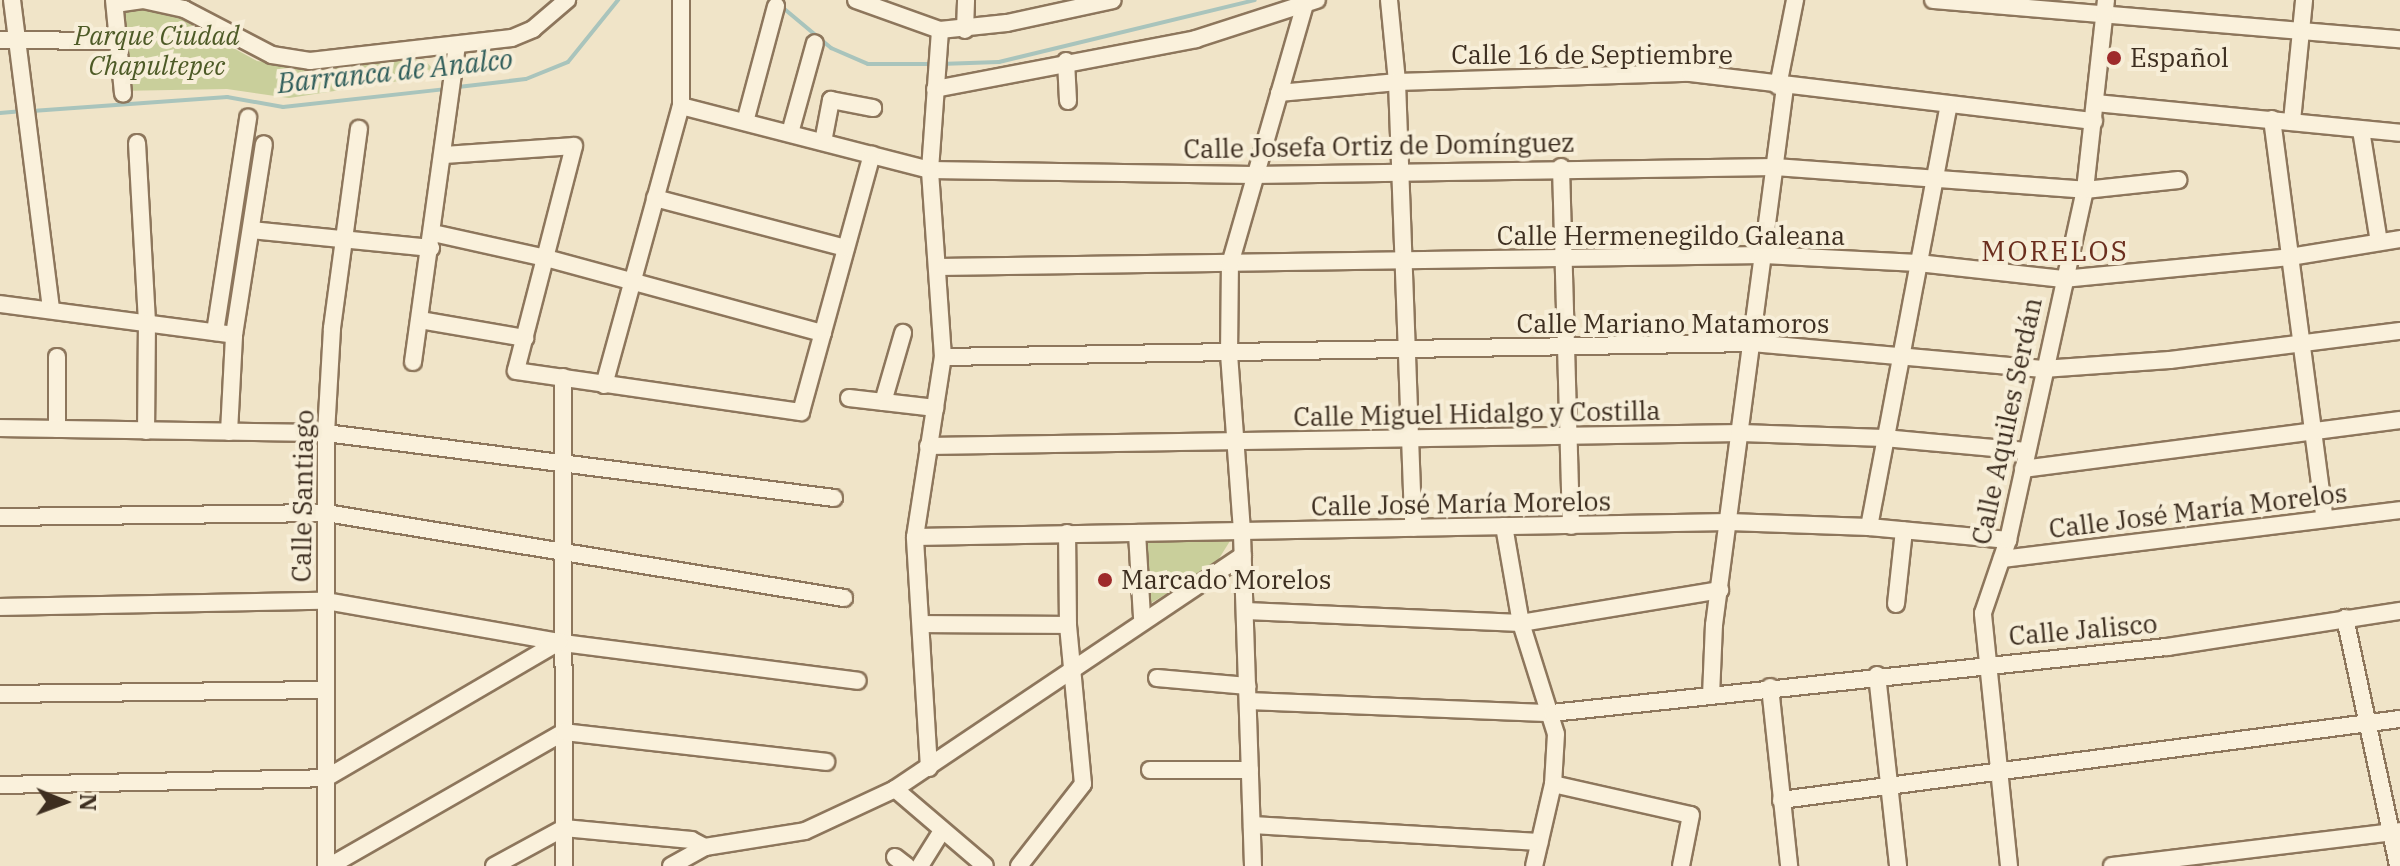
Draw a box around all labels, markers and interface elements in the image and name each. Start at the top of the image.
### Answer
park label: Parque Ciudad Chapultepec [74,20,240,82]
street label: Calle 16 de Septiembre [1451,39,1733,71]
water label: Barranca de Analco [276,42,514,100]
place label: Español [2130,42,2229,74]
marker: Español [2105,49,2123,67]
street label: Calle Josefa Ortiz de Domínguez [1183,127,1575,165]
street label: Calle Hermenegildo Galeana [1497,220,1845,252]
district label: MORELOS [1981,234,2129,268]
street label: Calle Aquiles Serdán [1966,295,2048,547]
street label: Calle Mariano Matamoros [1517,308,1829,340]
street label: Calle Miguel Hidalgo y Costilla [1293,395,1661,433]
street label: Calle Santiago [286,409,320,583]
street label: Calle José María Morelos [2047,477,2349,545]
street label: Calle José María Morelos [1311,486,1611,522]
place label: Marcado Morelos [1121,564,1331,596]
marker: Marcado Morelos [1096,571,1114,589]
street label: Calle Jalisco [2008,608,2158,652]
north arrow [24,762,104,842]
text: N [74,793,103,811]

